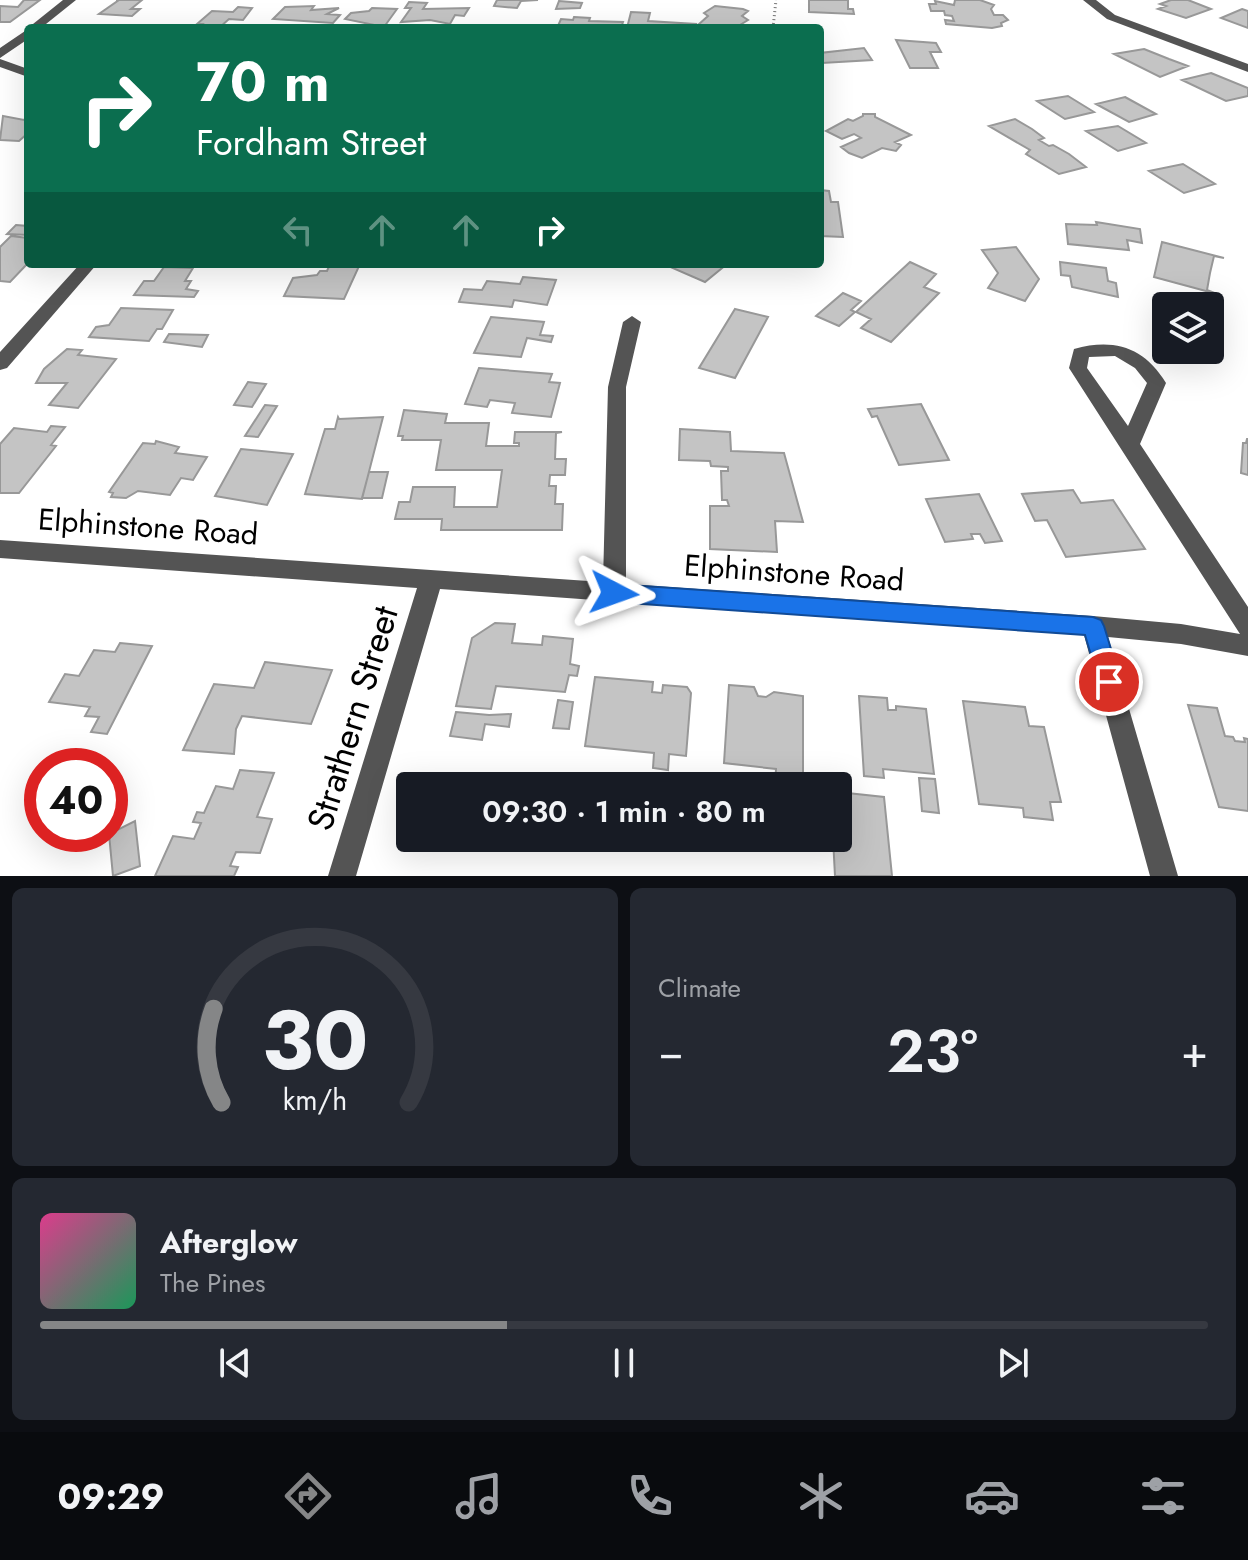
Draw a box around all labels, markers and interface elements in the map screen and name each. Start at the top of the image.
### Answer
text: 70 m [196,41,330,122]
icon: right [64,56,168,160]
text: Fordham Street [196,116,426,168]
icon: left [276,208,320,252]
icon: ahead [360,208,404,252]
icon: ahead [444,208,488,252]
icon: right [528,208,572,252]
map controls [1152,292,1224,364]
button: layers [1152,292,1224,364]
street label: Elphinstone Road [37,497,259,556]
street label: Elphinstone Road [683,543,905,602]
position arrow [572,551,656,635]
street label: Strathern Street [293,599,411,837]
pin [1075,648,1143,716]
icon: arrive [1087,660,1131,704]
speed limit sign: 40 [24,748,128,852]
text: 09:30 · 1 min · 80 m [482,790,766,833]
text: Climate [658,969,741,1007]
text: 30 [262,980,368,1100]
text: 23° [887,1008,978,1095]
text: − [658,1020,684,1084]
text: + [1181,1020,1208,1084]
text: km/h [283,1079,347,1121]
text: Afterglow [160,1221,297,1264]
text: The Pines [160,1264,265,1302]
icon: previous [213,1341,257,1385]
icon: pause [602,1341,646,1385]
icon: next [991,1341,1035,1385]
icon: directions [280,1468,336,1524]
icon: music [451,1468,507,1524]
icon: phone [622,1468,678,1524]
icon: climate [793,1468,849,1524]
icon: car [964,1468,1020,1524]
icon: filters [1135,1468,1191,1524]
text: 09:29 [57,1470,165,1522]

